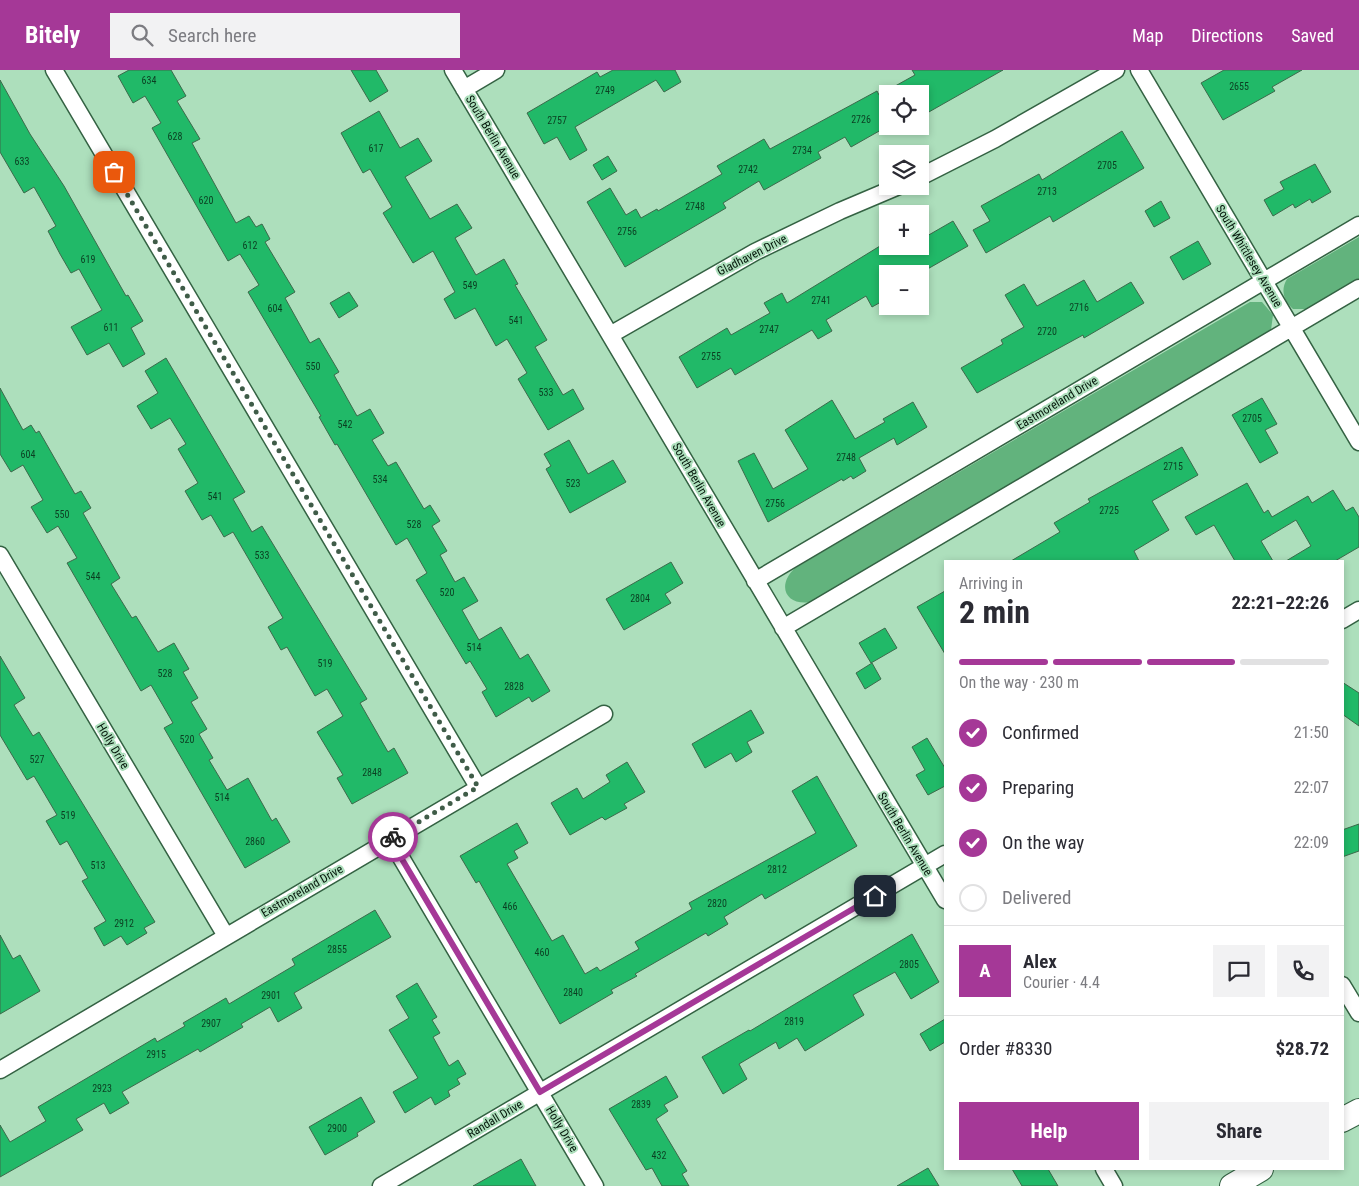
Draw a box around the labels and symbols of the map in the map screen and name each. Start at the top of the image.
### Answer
house number: 634 [142,75,156,86]
house number: 2655 [1229,81,1249,92]
house number: 2749 [595,85,615,96]
street label: South Berlin Avenue [463,93,524,181]
house number: 2726 [851,114,871,125]
house number: 2757 [547,115,567,126]
house number: 628 [168,131,182,142]
house number: 617 [369,143,383,154]
house number: 2734 [792,145,812,156]
pin [93,151,135,193]
house number: 633 [15,156,29,167]
house number: 2705 [1097,160,1117,171]
house number: 2742 [738,164,758,175]
house number: 2713 [1037,186,1057,197]
house number: 620 [199,195,213,206]
house number: 2748 [685,201,705,212]
street label: South Whittlesey Avenue [1213,202,1285,310]
house number: 2756 [617,226,637,237]
street label: Gladhaven Drive [715,231,789,279]
house number: 612 [243,240,257,251]
house number: 619 [81,254,95,265]
house number: 549 [463,280,477,291]
house number: 2741 [811,295,831,306]
house number: 2716 [1069,302,1089,313]
house number: 604 [268,303,282,314]
house number: 541 [509,315,523,326]
house number: 611 [104,322,118,333]
house number: 2747 [759,324,779,335]
house number: 2720 [1037,326,1057,337]
house number: 2755 [701,351,721,362]
house number: 550 [306,361,320,372]
street label: Eastmoreland Drive [1014,373,1100,433]
house number: 533 [539,387,553,398]
house number: 2705 [1242,413,1262,424]
house number: 542 [338,419,352,430]
street label: South Berlin Avenue [669,441,729,530]
house number: 604 [21,449,35,460]
house number: 2748 [836,452,856,463]
house number: 2715 [1163,461,1183,472]
house number: 534 [373,474,387,485]
house number: 523 [566,478,580,489]
house number: 541 [208,491,222,502]
house number: 2756 [765,498,785,509]
house number: 2725 [1099,505,1119,516]
house number: 550 [55,509,69,520]
house number: 528 [407,519,421,530]
house number: 533 [255,550,269,561]
house number: 544 [86,571,100,582]
house number: 520 [440,587,454,598]
house number: 2804 [630,593,650,604]
house number: 514 [467,642,481,653]
house number: 519 [318,658,332,669]
house number: 528 [158,668,172,679]
house number: 2828 [504,681,524,692]
street label: Holly Drive [94,721,132,772]
house number: 520 [180,734,194,745]
house number: 527 [30,754,44,765]
house number: 2848 [362,767,382,778]
street label: South Berlin Avenue [875,790,936,878]
house number: 514 [215,792,229,803]
house number: 519 [61,810,75,821]
courier [368,812,418,862]
house number: 2860 [245,836,265,847]
house number: 513 [91,860,105,871]
street label: Eastmoreland Drive [259,862,346,920]
house number: 2812 [767,864,787,875]
pin [854,875,896,917]
house number: 2820 [707,898,727,909]
house number: 466 [503,901,517,912]
house number: 2912 [114,918,134,929]
house number: 2855 [327,944,347,955]
house number: 460 [535,947,549,958]
house number: 2805 [899,959,919,970]
house number: 2840 [563,987,583,998]
house number: 2901 [261,990,281,1001]
house number: 2819 [784,1016,804,1027]
house number: 2907 [201,1018,221,1029]
house number: 2915 [146,1049,166,1060]
house number: 2923 [92,1083,112,1094]
street label: Randall Drive [465,1097,525,1141]
house number: 2839 [631,1099,651,1110]
street label: Holly Drive [543,1104,581,1155]
house number: 2900 [327,1123,347,1134]
house number: 432 [652,1150,666,1161]

